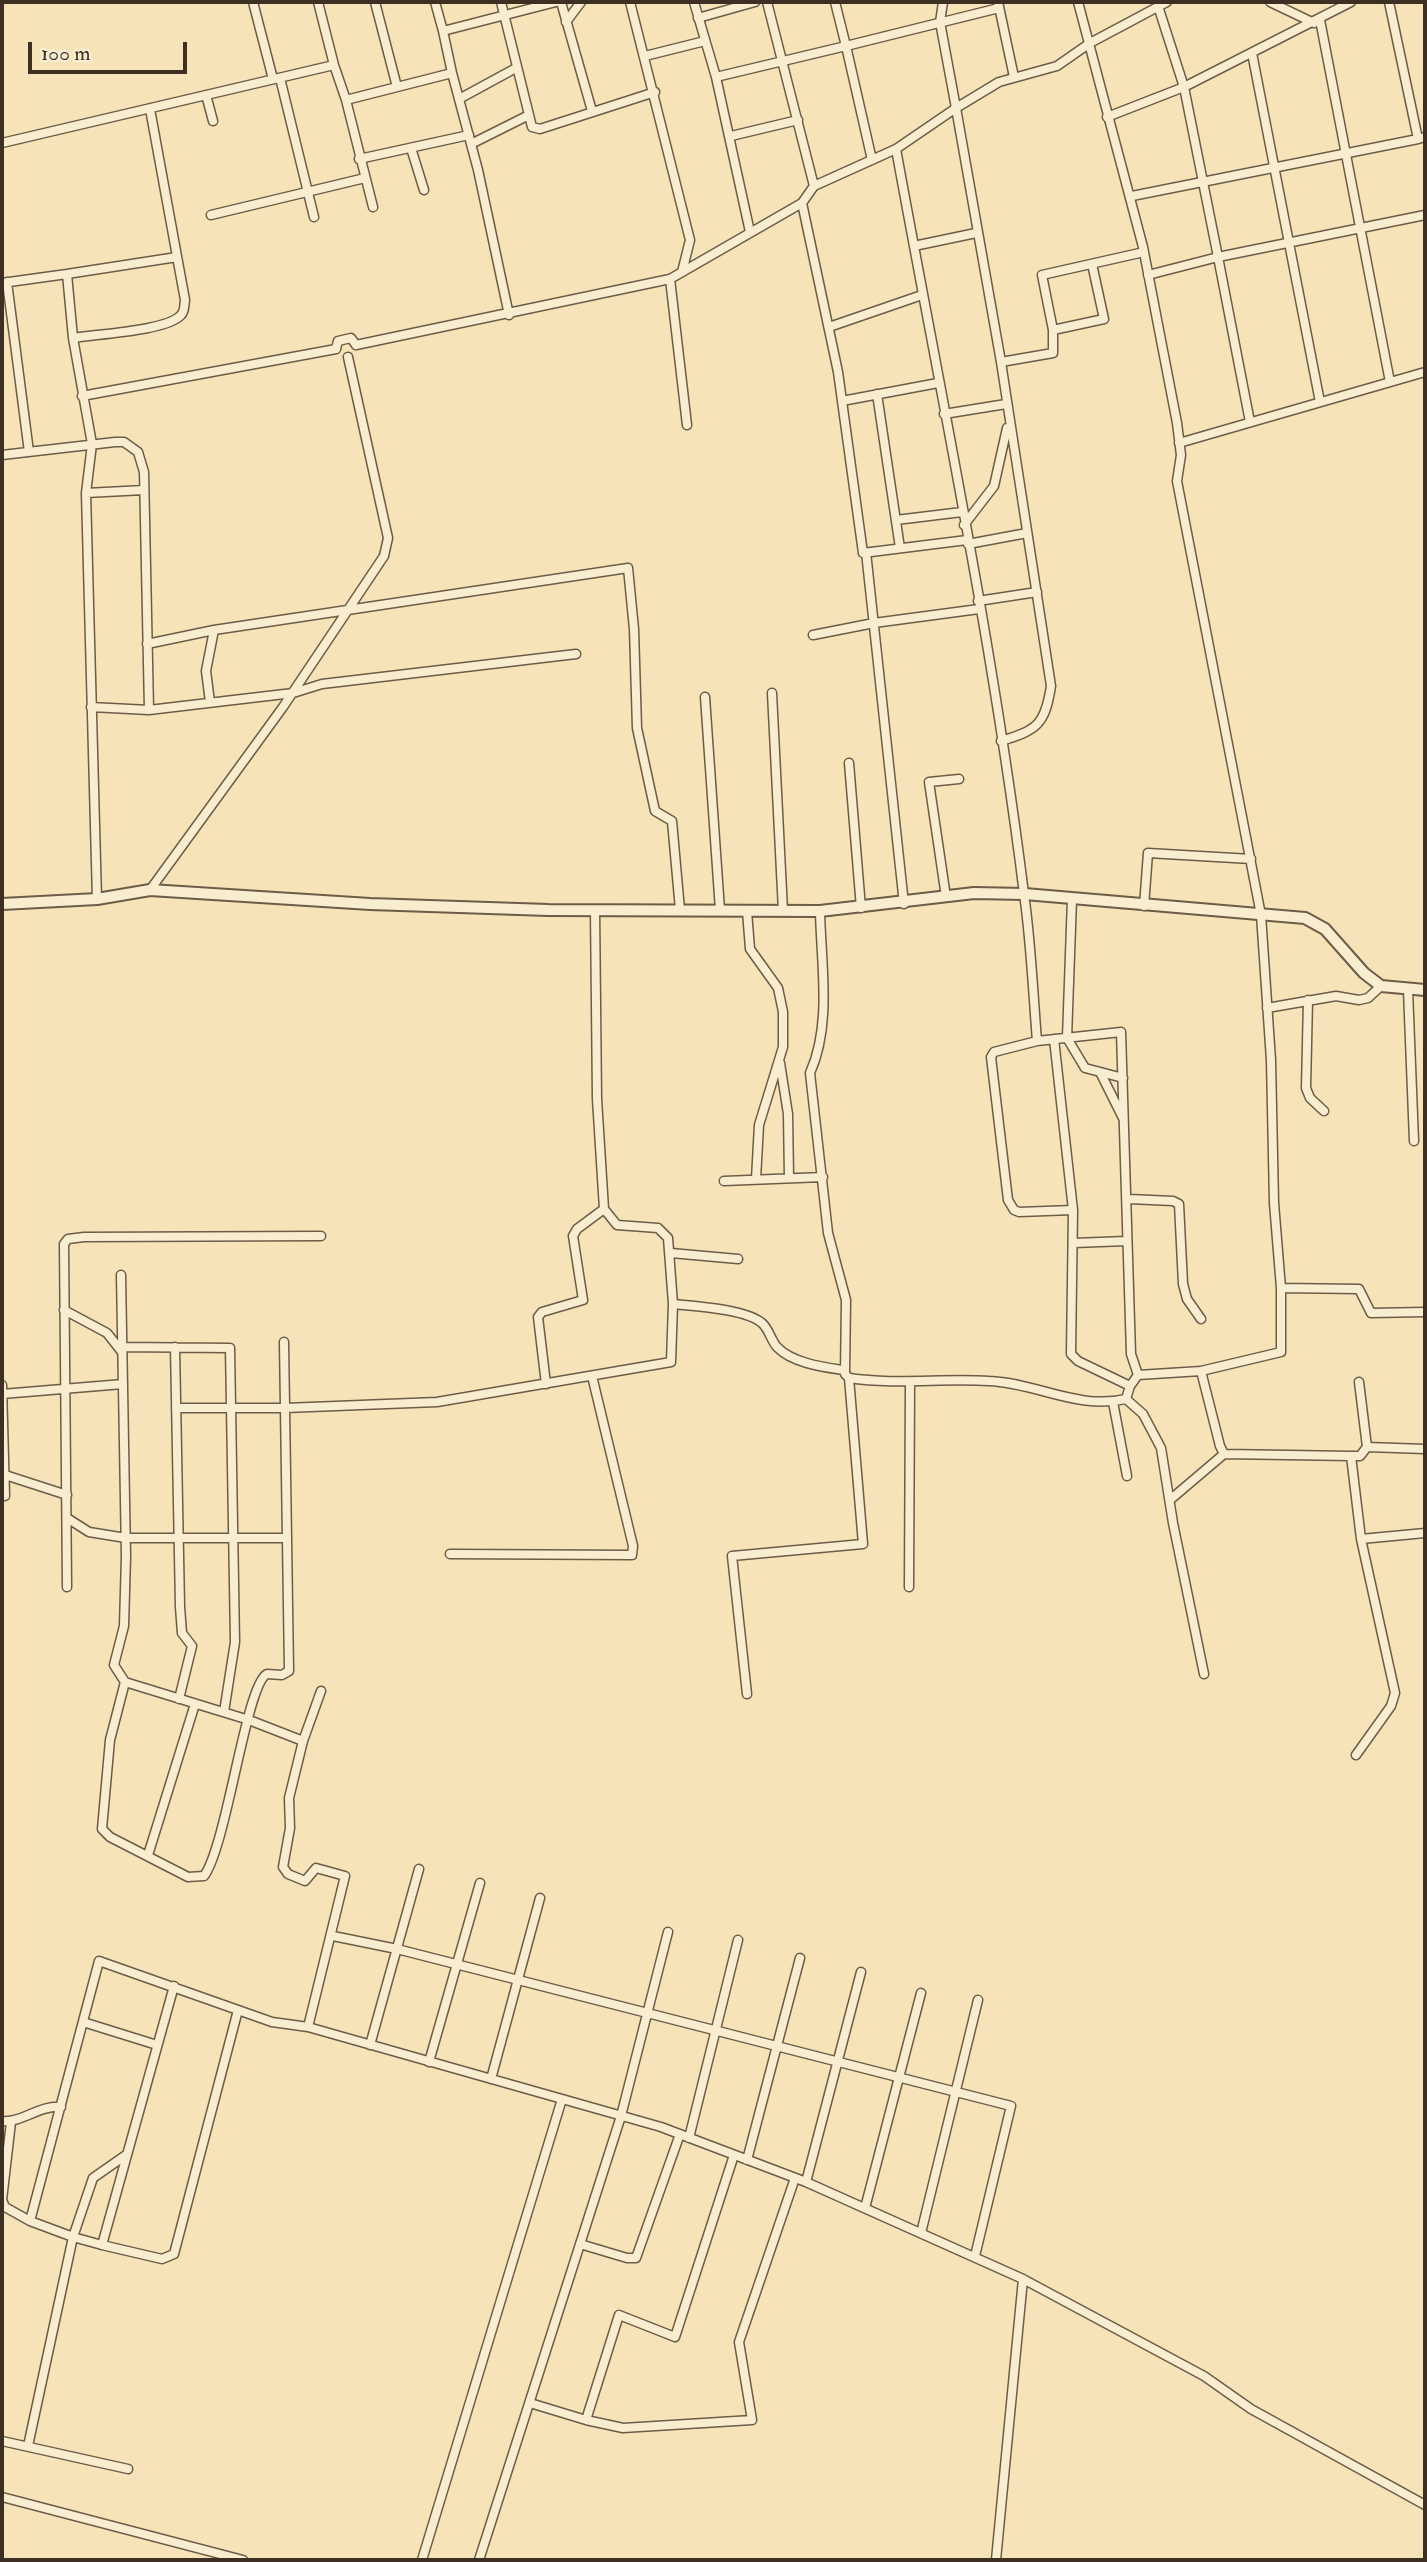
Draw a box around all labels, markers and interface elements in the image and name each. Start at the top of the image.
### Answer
scale bar [32,28,191,72]
text: 100 m [41,40,91,67]

